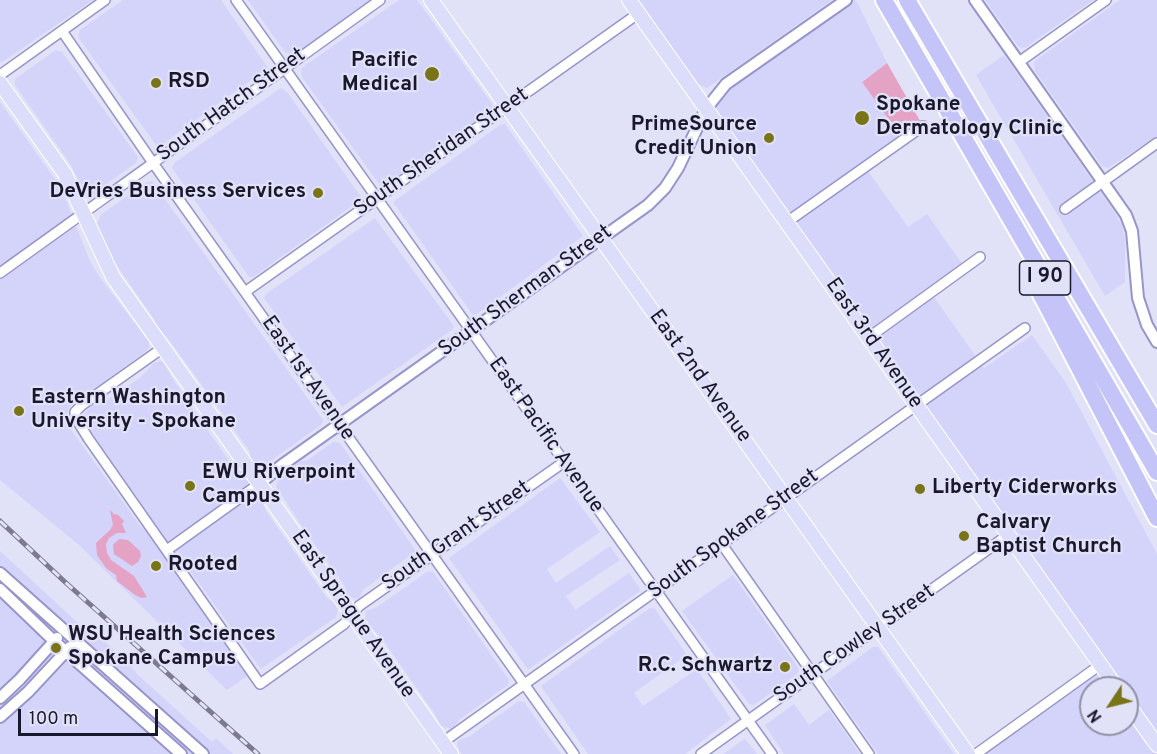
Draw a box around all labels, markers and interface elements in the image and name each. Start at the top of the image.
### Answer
street label: South Hatch Street [153,44,311,168]
place label: Pacific Medical [342,49,418,99]
marker: Pacific Medical [423,65,441,83]
place label: RSD [168,70,210,96]
marker: RSD [149,76,163,90]
street label: South Sheridan Street [350,83,534,223]
place label: Spokane Dermatology Clinic [876,93,1063,143]
marker: Spokane Dermatology Clinic [853,109,871,127]
place label: PrimeSource Credit Union [631,113,757,163]
marker: PrimeSource Credit Union [762,131,776,145]
place label: DeVries Business Services [50,180,306,206]
marker: DeVries Business Services [311,186,325,200]
street label: South Sherman Street [434,221,618,363]
road number: I 90 [1020,261,1070,295]
street label: East 3rd Avenue [819,274,927,414]
street label: East 2nd Avenue [642,306,756,448]
street label: East 1st Avenue [255,312,359,446]
street label: East Pacific Avenue [482,353,608,519]
place label: Eastern Washington University - Spokane [31,386,236,436]
marker: Eastern Washington University - Spokane [12,404,26,418]
place label: EWU Riverpoint Campus [202,461,356,511]
street label: South Spokane Street [644,465,824,605]
street label: South Grant Street [378,476,536,598]
place label: Liberty Ciderworks [932,476,1117,502]
marker: EWU Riverpoint Campus [183,479,197,493]
marker: Liberty Ciderworks [913,482,927,496]
place label: Calvary Baptist Church [976,511,1122,561]
street label: East Sprague Avenue [284,526,420,704]
marker: Calvary Baptist Church [957,529,971,543]
place label: Rooted [168,553,238,579]
marker: Rooted [149,559,163,573]
street label: South Cowley Street [770,580,940,710]
place label: WSU Health Sciences Spokane Campus [68,623,276,673]
marker: WSU Health Sciences Spokane Campus [49,641,63,655]
place label: R.C. Schwartz [638,654,773,680]
marker: R.C. Schwartz [778,660,792,674]
north arrow [1079,676,1139,736]
scale bar [21,697,160,735]
text: N [1084,705,1107,726]
text: 100 m [29,708,78,731]

